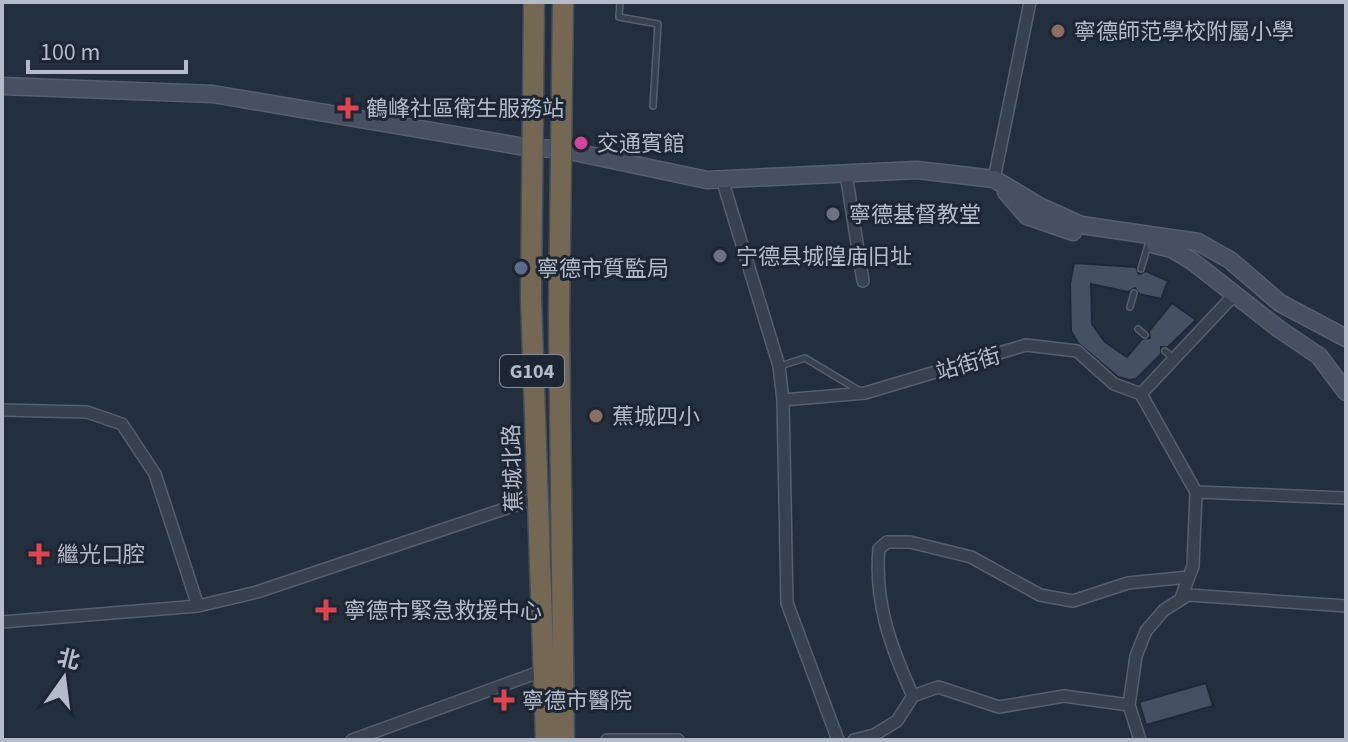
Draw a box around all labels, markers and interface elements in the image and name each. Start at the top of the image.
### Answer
place label: 寧德師范學校附屬小學 [1074,16,1294,48]
marker: 寧德師范學校附屬小學 [1049,22,1067,40]
scale bar [28,24,186,74]
text: 100 m [40,35,100,70]
place label: 鶴峰社區衛生服務站 [366,93,564,125]
marker: 鶴峰社區衛生服務站 [337,97,359,119]
place label: 交通賓館 [597,128,685,160]
marker: 交通賓館 [572,134,590,152]
place label: 寧德基督教堂 [849,199,981,231]
marker: 寧德基督教堂 [824,205,842,223]
place label: 宁德县城隍庙旧址 [736,241,912,273]
marker: 宁德县城隍庙旧址 [711,247,729,265]
place label: 寧德市質監局 [537,253,669,285]
marker: 寧德市質監局 [512,259,530,277]
street label: 站街街 [932,339,1004,388]
road number: G104 [500,355,564,387]
place label: 蕉城四小 [612,401,700,433]
marker: 蕉城四小 [587,407,605,425]
street label: 蕉城北路 [495,423,531,513]
place label: 繼光口腔 [57,539,145,571]
marker: 繼光口腔 [28,543,50,565]
place label: 寧德市緊急救援中心 [344,595,542,627]
marker: 寧德市緊急救援中心 [315,599,337,621]
north arrow [24,638,104,718]
text: 北 [54,641,83,678]
place label: 寧德市醫院 [522,685,632,717]
marker: 寧德市醫院 [493,689,515,711]

